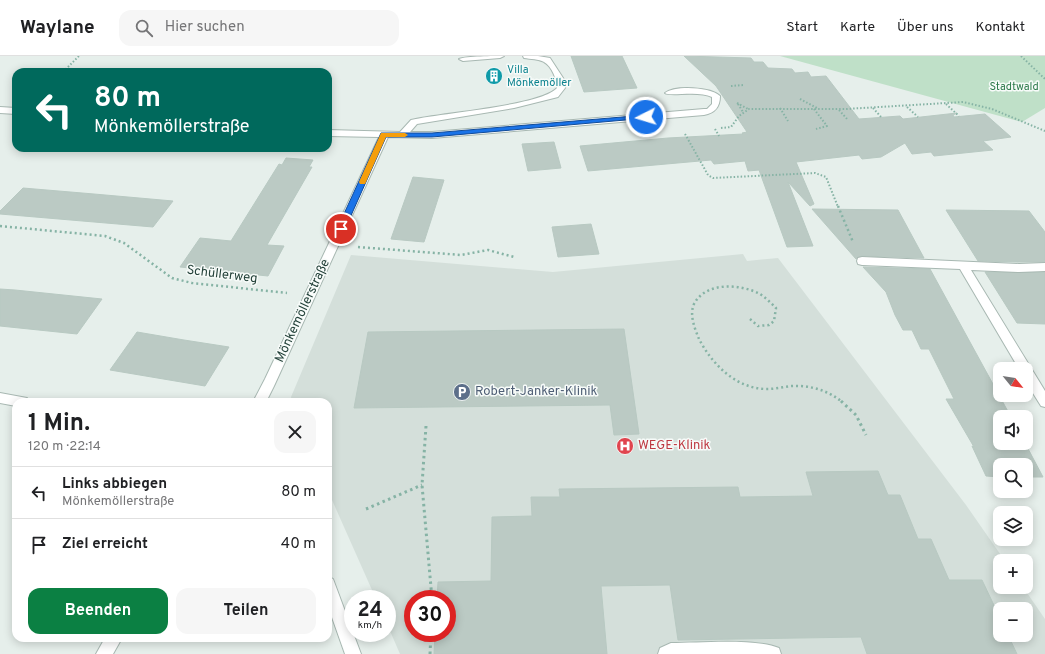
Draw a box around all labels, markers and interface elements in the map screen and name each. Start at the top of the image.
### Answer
search box [119,10,399,46]
text: Waylane [20,16,95,40]
icon: search [133,17,155,39]
text: Hier suchen [165,18,245,37]
text: Start [786,19,818,36]
text: Karte [840,19,875,36]
text: Über uns [897,19,954,36]
text: Kontakt [976,19,1025,36]
place label: Villa Mönkemöller [507,63,572,90]
building icon: Villa Mönkemöller [484,66,504,86]
park label: Stadtwald [989,80,1039,94]
text: 80 m [94,81,161,117]
icon: left [28,84,80,136]
position arrow [625,96,667,138]
text: Mönkemöllerstraße [94,116,250,139]
pin [324,212,358,246]
icon: arrive [330,218,352,240]
street label: Mönkemöllerstraße [272,257,334,365]
street label: Schüllerweg [186,263,258,287]
north arrow [993,362,1033,402]
map controls [993,362,1033,642]
parking icon: Robert-Janker-Klinik [452,382,472,402]
place label: Robert-Janker-Klinik [475,384,598,400]
text: 1 Min. [28,409,90,439]
button: sound [993,410,1033,450]
button: close [274,411,316,453]
hospital icon: WEGE-Klinik [615,436,635,456]
place label: WEGE-Klinik [638,438,711,454]
text: 120 m · 22:14 [28,439,101,455]
button: search [993,458,1033,498]
text: Links abbiegen [62,475,167,494]
icon: left [28,482,50,504]
text: 80 m [281,483,316,502]
text: Mönkemöllerstraße [62,494,174,510]
button: layers [993,506,1033,546]
icon: arrive [28,534,50,556]
text: Ziel erreicht [62,535,148,554]
text: 40 m [281,535,316,554]
button: + [993,554,1033,594]
button: Beenden [28,588,168,634]
button: Teilen [176,588,316,634]
speed limit sign: 30 [404,590,456,642]
text: 24 [357,598,383,624]
button: − [993,602,1033,642]
text: km/h [358,619,382,632]

